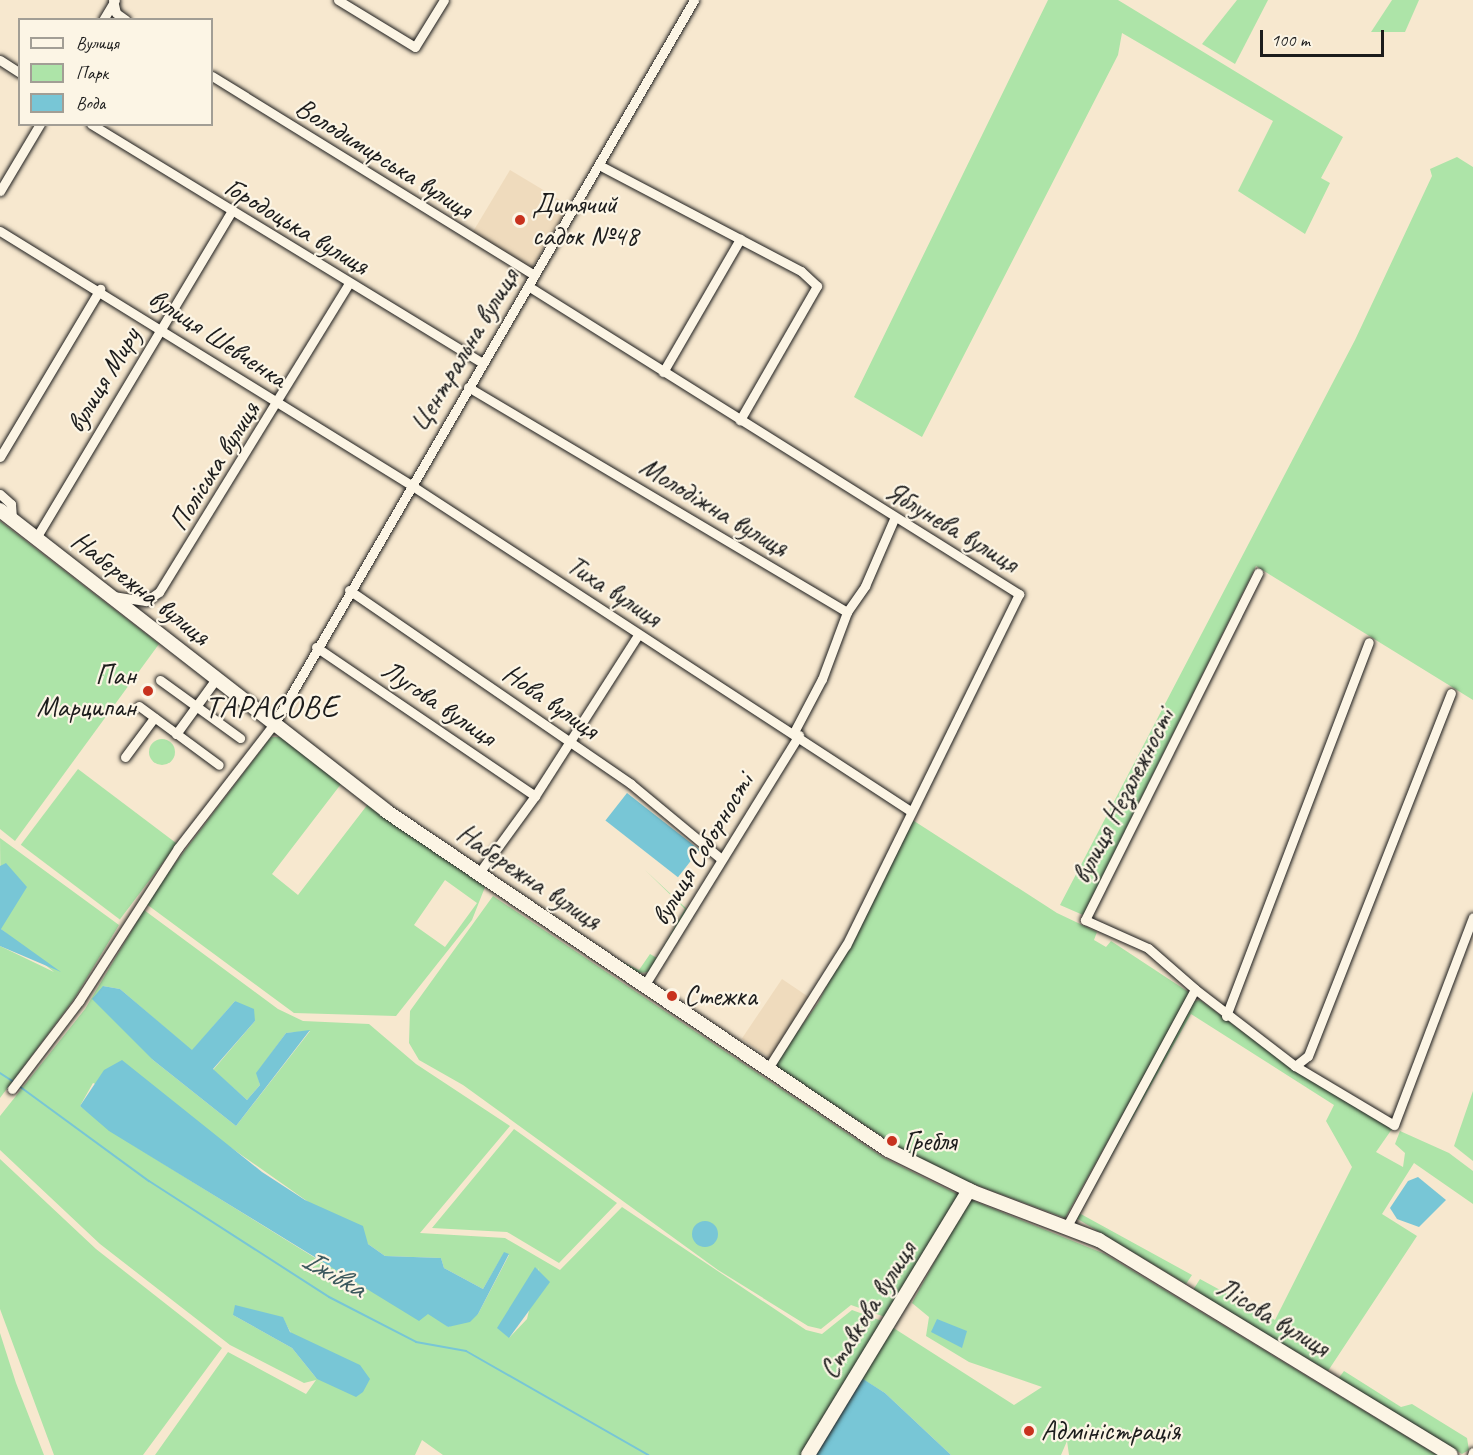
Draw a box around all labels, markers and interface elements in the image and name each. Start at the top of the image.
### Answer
legend [18,18,213,126]
scale bar [1263,18,1388,56]
text: 100 m [1271,29,1310,51]
text: Вулиця [76,32,119,54]
text: Парк [76,62,108,84]
street label: Володимирська вулиця [289,90,479,226]
text: Вода [76,92,105,114]
street label: Городоцька вулиця [218,170,376,282]
place label: Дитячий садок №48 [532,187,638,253]
marker: Дитячий садок №48 [513,213,527,227]
street label: Центральна вулиця [402,262,526,438]
street label: вулиця Шевченка [143,281,293,395]
street label: вулиця Миру [59,321,147,439]
street label: Поліська вулиця [161,395,267,537]
street label: Молодіжна вулиця [633,449,795,565]
street label: Яблунева вулиця [880,474,1024,580]
street label: Набережна вулиця [64,523,218,653]
street label: Тиха вулиця [560,548,668,634]
street label: Лугова вулиця [376,653,502,753]
street label: Нова вулиця [496,655,606,747]
place label: Пан Марципан [36,658,136,724]
marker: Пан Марципан [141,684,155,698]
district label: ТАРАСОВЕ [203,688,341,726]
street label: вулиця Незалежності [1064,703,1182,889]
street label: вулиця Соборності [643,767,761,931]
street label: Набережна вулиця [450,816,608,938]
place label: Стежка [684,979,757,1013]
marker: Стежка [665,989,679,1003]
place label: Гребля [904,1124,956,1158]
marker: Гребля [885,1134,899,1148]
street label: Ставкова вулиця [813,1235,923,1385]
water label: Іжівка [296,1241,372,1305]
street label: Лісова вулиця [1210,1270,1336,1364]
place label: Адміністрація [1041,1414,1180,1448]
marker: Адміністрація [1022,1424,1036,1438]

